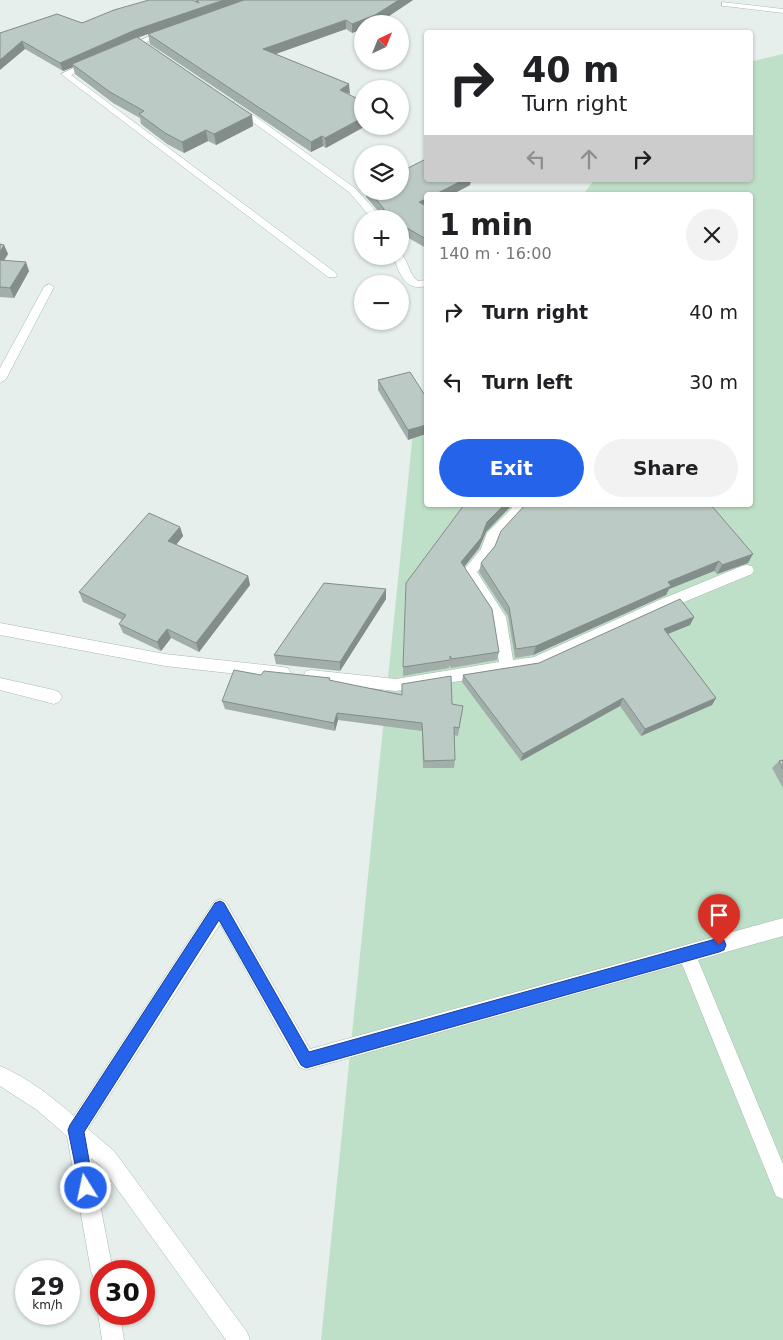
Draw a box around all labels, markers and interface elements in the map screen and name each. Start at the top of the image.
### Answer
north arrow [354,15,409,70]
map controls [354,15,409,330]
icon: right [439,50,504,115]
text: 40 m [522,50,619,90]
button: search [354,80,409,135]
text: Turn right [522,91,627,116]
button: layers [354,145,409,200]
icon: left [522,145,550,173]
icon: ahead [575,145,603,173]
icon: right [628,145,656,173]
text: 1 min [439,207,533,242]
button: close [686,209,738,261]
button: + [354,210,409,265]
text: 140 m · 16:00 [439,244,552,263]
button: − [354,275,409,330]
icon: right [439,298,467,326]
text: Turn right [482,301,588,323]
text: 40 m [689,301,738,323]
icon: left [439,368,467,396]
text: Turn left [482,371,573,393]
text: 30 m [689,371,738,393]
button: Exit [439,439,584,497]
button: Share [594,439,738,497]
pin [698,894,740,945]
icon: arrive [705,901,733,929]
position arrow [59,1161,111,1213]
speed limit sign: 30 [90,1260,155,1325]
text: 29 [30,1272,65,1301]
text: km/h [32,1298,63,1312]

